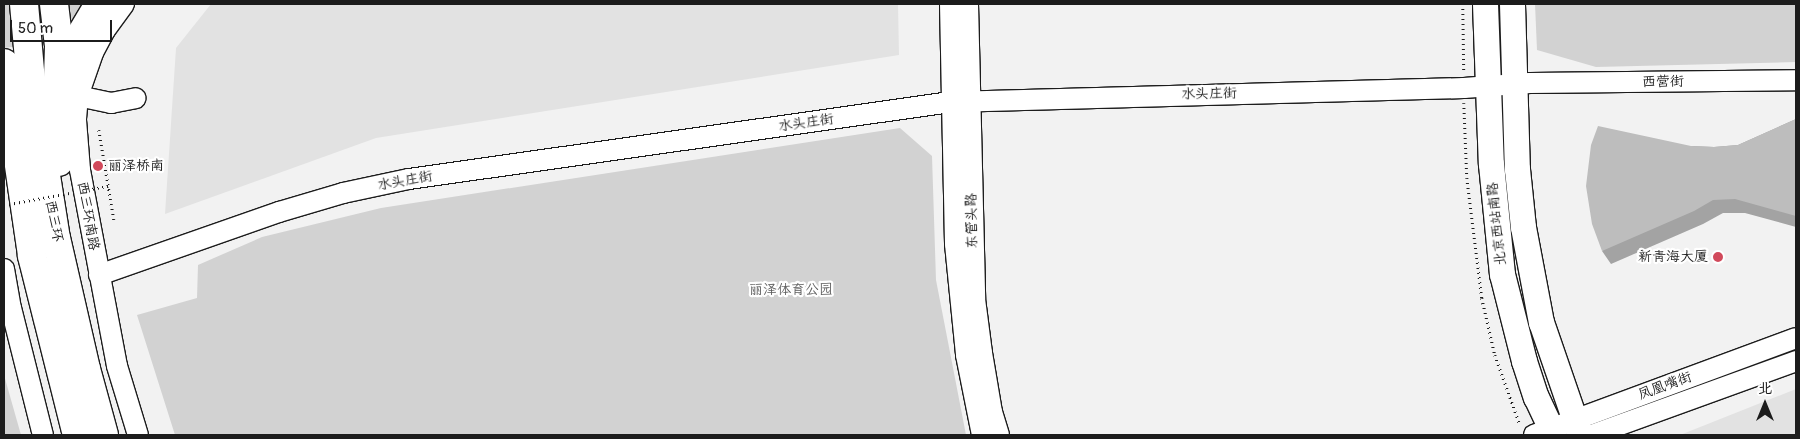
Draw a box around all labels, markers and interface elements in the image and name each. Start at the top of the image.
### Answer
scale bar [12,10,115,42]
text: 50 m [18,19,53,38]
street label: 西营街 [1642,73,1684,91]
street label: 水头庄街 [1181,85,1237,103]
street label: 水头庄街 [777,111,835,135]
place label: 丽泽桥南 [108,158,164,174]
marker: 丽泽桥南 [92,160,104,172]
street label: 水头庄街 [376,168,434,194]
street label: 西三环南路 [74,180,102,252]
street label: 北京西站南路 [1484,181,1510,267]
street label: 东管头路 [963,193,981,249]
street label: 西三环 [42,199,66,243]
place label: 新青海大厦 [1638,249,1708,265]
marker: 新青海大厦 [1712,251,1724,263]
park label: 丽泽体育公园 [749,282,833,298]
street label: 凤凰嘴街 [1636,369,1694,403]
north arrow [1740,379,1790,429]
text: 北 [1758,380,1772,397]

